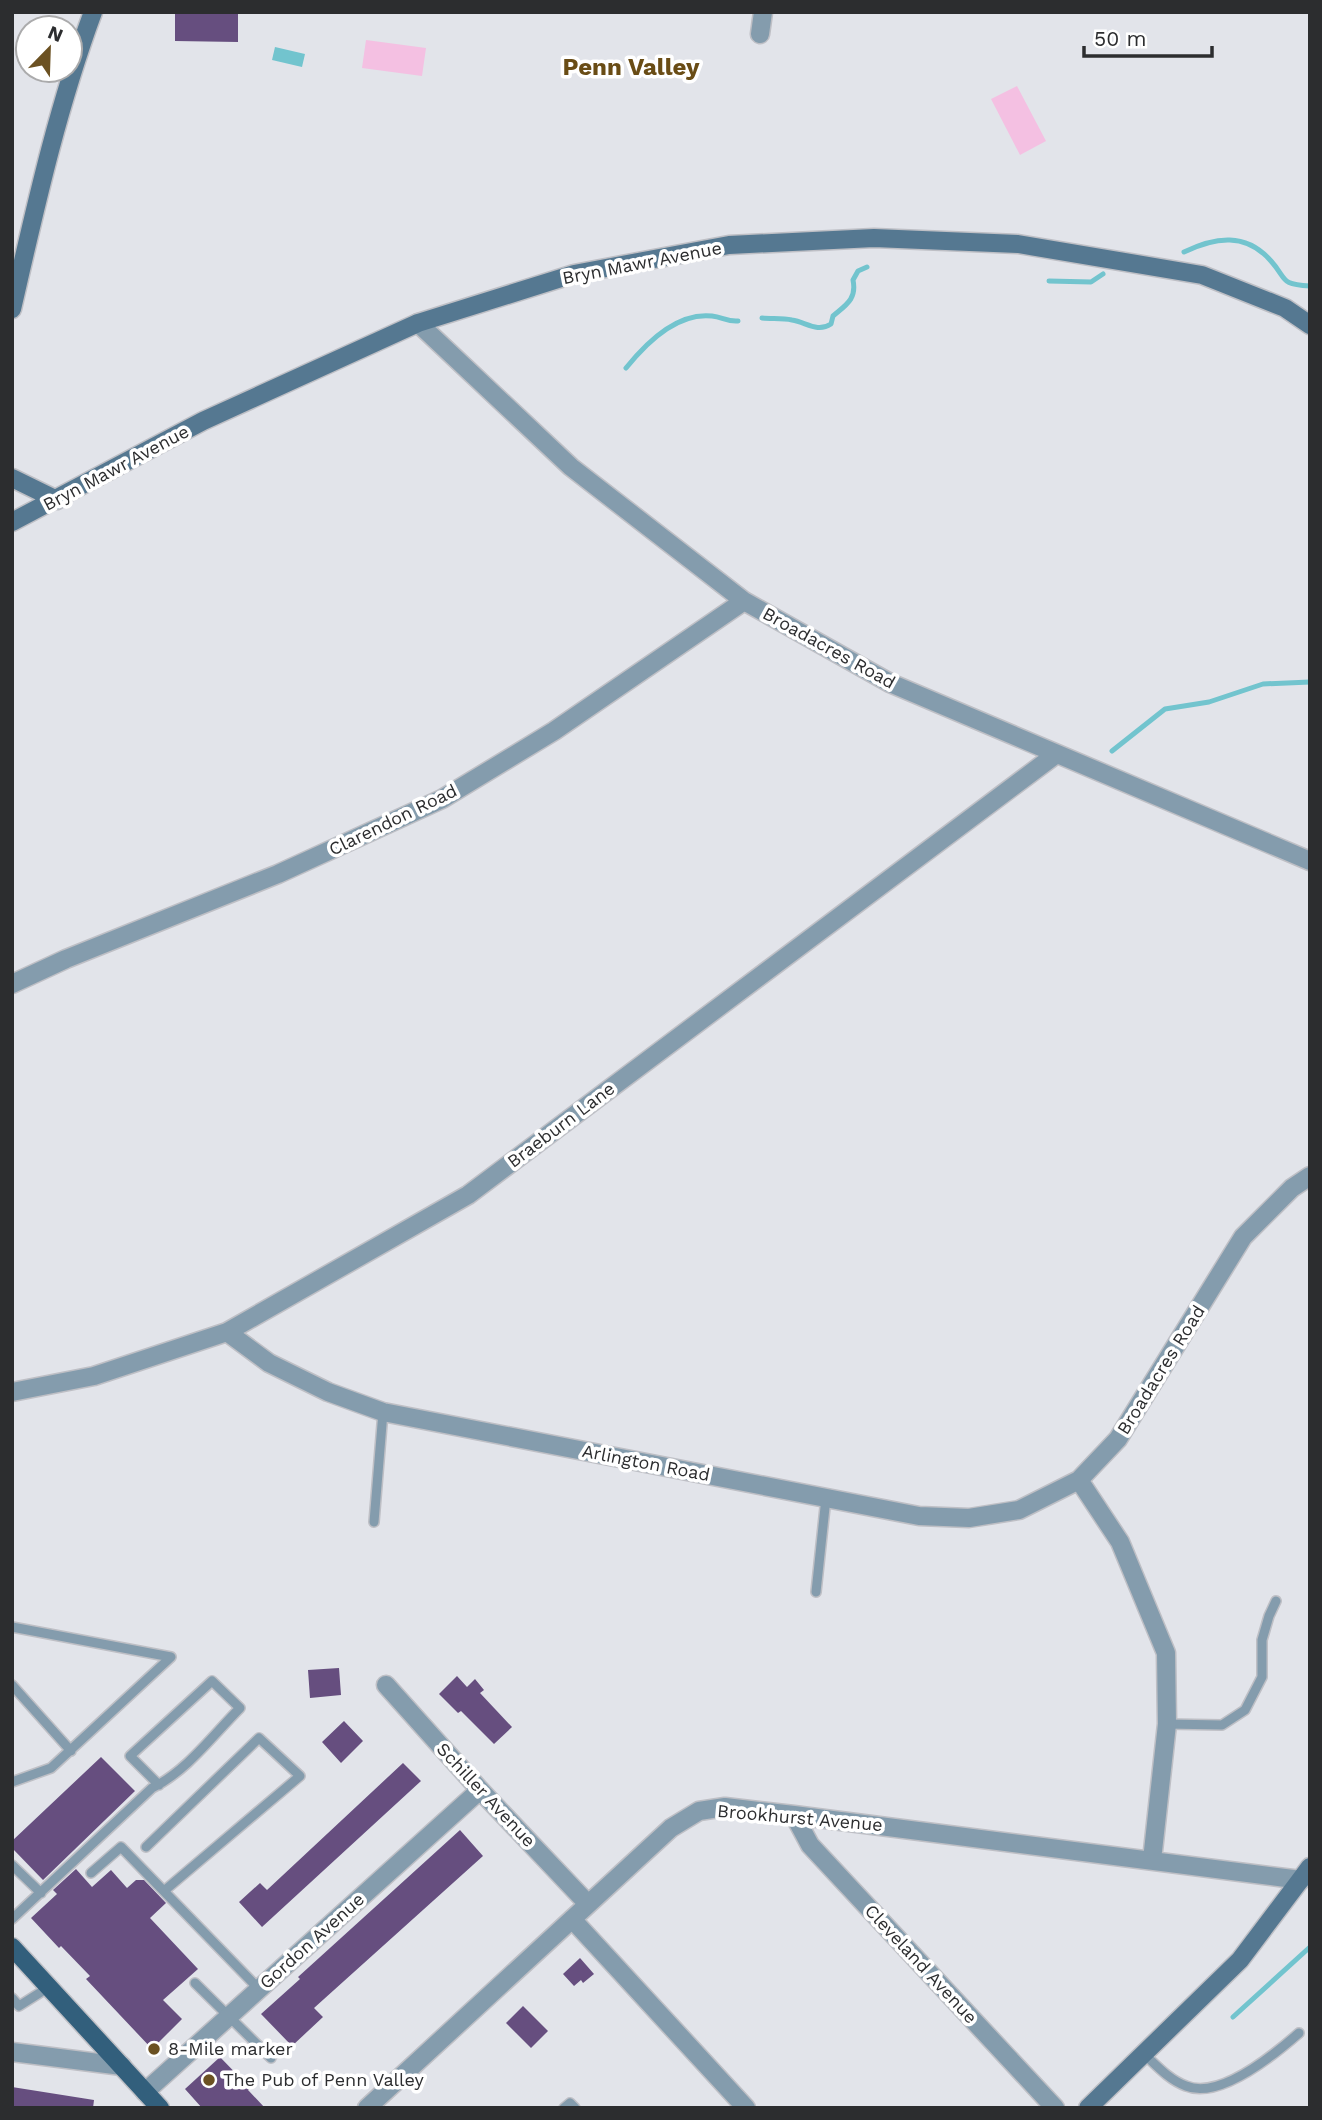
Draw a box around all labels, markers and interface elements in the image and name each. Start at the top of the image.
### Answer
north arrow [14,14,84,84]
scale bar [1084,14,1212,58]
text: N [44,20,66,47]
text: 50 m [1094,26,1146,51]
district label: Penn Valley [562,53,700,81]
street label: Bryn Mawr Avenue [560,237,723,288]
street label: Bryn Mawr Avenue [39,420,192,515]
street label: Broadacres Road [759,602,899,693]
street label: Clarendon Road [325,779,460,860]
street label: Braeburn Lane [503,1077,618,1172]
street label: Broadacres Road [1112,1301,1209,1438]
street label: Arlington Road [580,1440,712,1485]
street label: Schiller Avenue [433,1738,540,1851]
street label: Brookhurst Avenue [716,1800,884,1835]
street label: Gordon Avenue [255,1888,368,1993]
street label: Cleveland Avenue [861,1900,982,2027]
place label: 8-Mile marker [168,2038,293,2059]
marker: 8-Mile marker [146,2041,162,2057]
place label: The Pub of Penn Valley [223,2069,425,2090]
marker: The Pub of Penn Valley [201,2072,217,2088]

